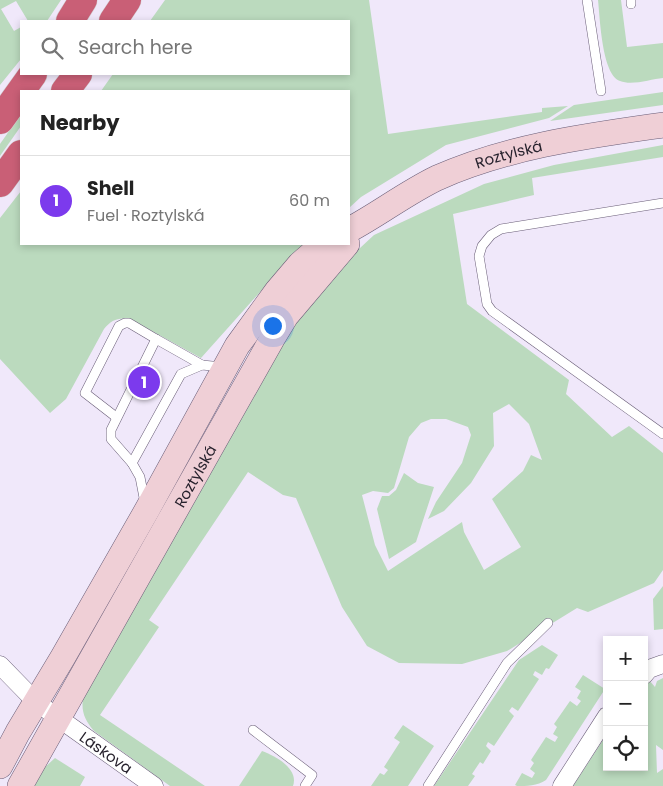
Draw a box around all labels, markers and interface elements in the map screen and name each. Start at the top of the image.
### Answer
search box [20,20,350,75]
icon: search [38,34,66,62]
text: Search here [78,34,192,61]
text: Nearby [40,108,120,137]
street label: Roztylská [472,135,544,173]
text: Shell [87,175,134,202]
text: 1 [53,189,59,212]
text: 60 m [289,189,330,212]
text: Fuel · Roztylská [87,204,205,227]
your location [260,313,286,339]
pin: 1 [128,363,160,401]
street label: Roztylská [169,441,221,511]
map controls [603,636,648,771]
button: + [603,636,648,681]
button: − [603,681,648,726]
street label: Láskova [76,726,137,778]
button: locate [603,726,648,771]

